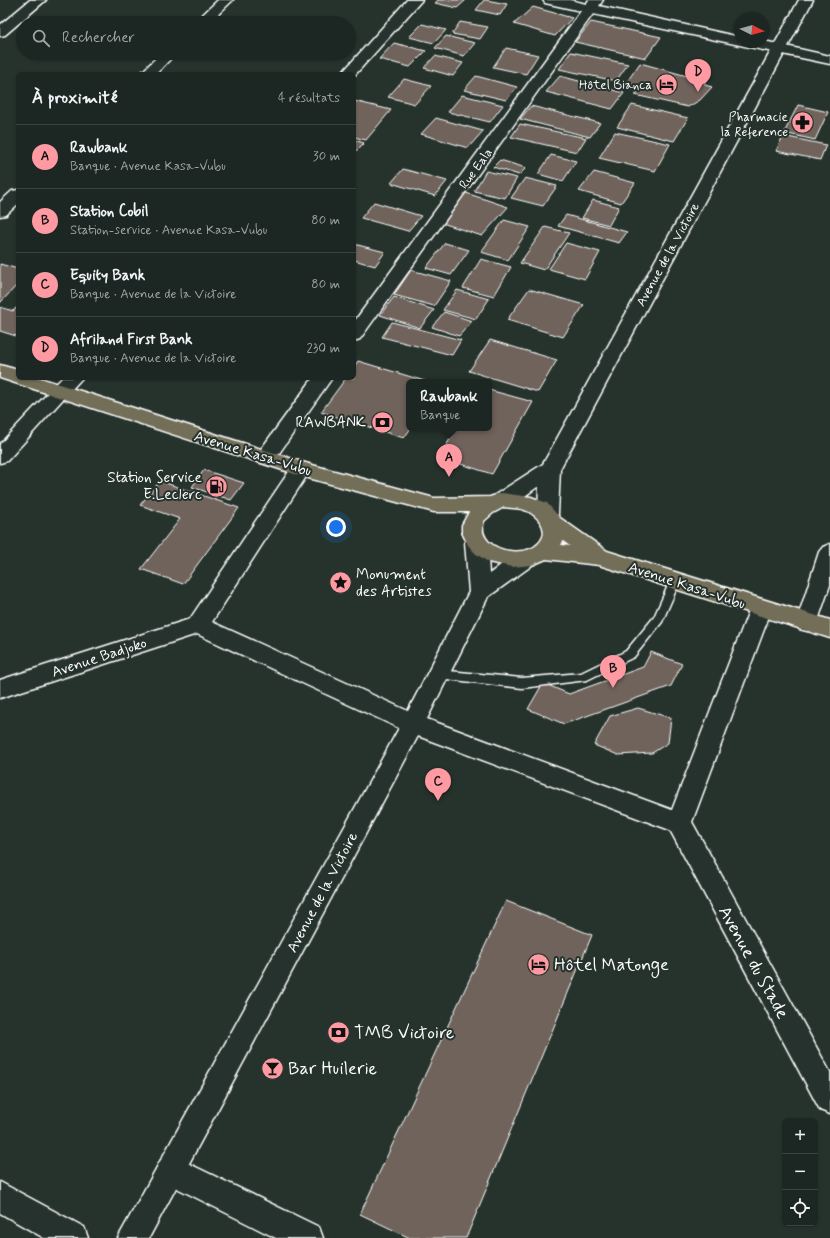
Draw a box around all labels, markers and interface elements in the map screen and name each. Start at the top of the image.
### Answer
north arrow [734,12,770,48]
search box [16,16,356,60]
icon: search [30,27,52,49]
text: Rechercher [62,28,135,48]
pin: D [685,59,711,92]
hotel icon: Hôtel Bianca [654,71,680,97]
place label: Hôtel Bianca [579,77,652,94]
text: À proximité [32,87,117,109]
text: 4 résultats [278,90,340,107]
place label: Pharmacie la Reference [721,109,788,141]
pharmacy icon: Pharmacie la Reference [790,110,816,136]
text: Rawbank [70,138,128,158]
street label: Rue Eala [456,145,497,193]
text: A [41,148,49,165]
text: 30 m [313,148,340,165]
text: Banque · Avenue Kasa-Vubu [70,158,226,175]
street label: Avenue de la Victoire [633,200,704,310]
text: Station Cobil [70,202,149,222]
text: B [41,212,49,229]
text: 80 m [311,212,340,229]
text: Station-service · Avenue Kasa-Vubu [70,222,267,239]
text: Equity Bank [70,266,145,286]
text: C [40,276,50,293]
text: 80 m [311,276,340,293]
text: Banque · Avenue de la Victoire [70,286,236,303]
text: Afriland First Bank [70,330,193,350]
text: D [41,340,49,357]
text: 230 m [306,340,340,357]
text: Banque · Avenue de la Victoire [70,350,236,367]
popup [406,379,492,431]
text: Rawbank [420,387,478,407]
text: Banque [420,407,460,424]
bank icon: RAWBANK [369,409,395,435]
place label: RAWBANK [295,413,366,433]
street label: Avenue Kasa-Vubu [192,427,314,481]
pin: A [436,444,462,477]
place label: Station Service E.Leclerc [107,468,202,505]
fuel station icon: Station Service E.Leclerc [204,473,230,499]
your location [326,517,346,537]
street label: Avenue Kasa-Vubu [626,558,748,614]
place label: Monument des Artistes [356,565,432,602]
place icon: Monument des Artistes [327,570,353,596]
street label: Avenue Badjoko [49,633,149,683]
pin: B [600,655,626,688]
pin: C [425,768,451,801]
street label: Avenue de la Victoire [283,829,363,956]
street label: Avenue du Stade [712,902,794,1023]
hotel icon: Hôtel Matonge [525,951,551,977]
place label: Hôtel Matonge [554,953,669,978]
bank icon: TMB Victoire [326,1019,352,1045]
place label: TMB Victoire [354,1021,454,1045]
bar icon: Bar Huilerie [260,1055,286,1081]
place label: Bar Huilerie [288,1057,377,1081]
map controls [782,1118,818,1226]
button: + [782,1118,818,1154]
button: − [782,1154,818,1190]
button: locate [782,1190,818,1226]

